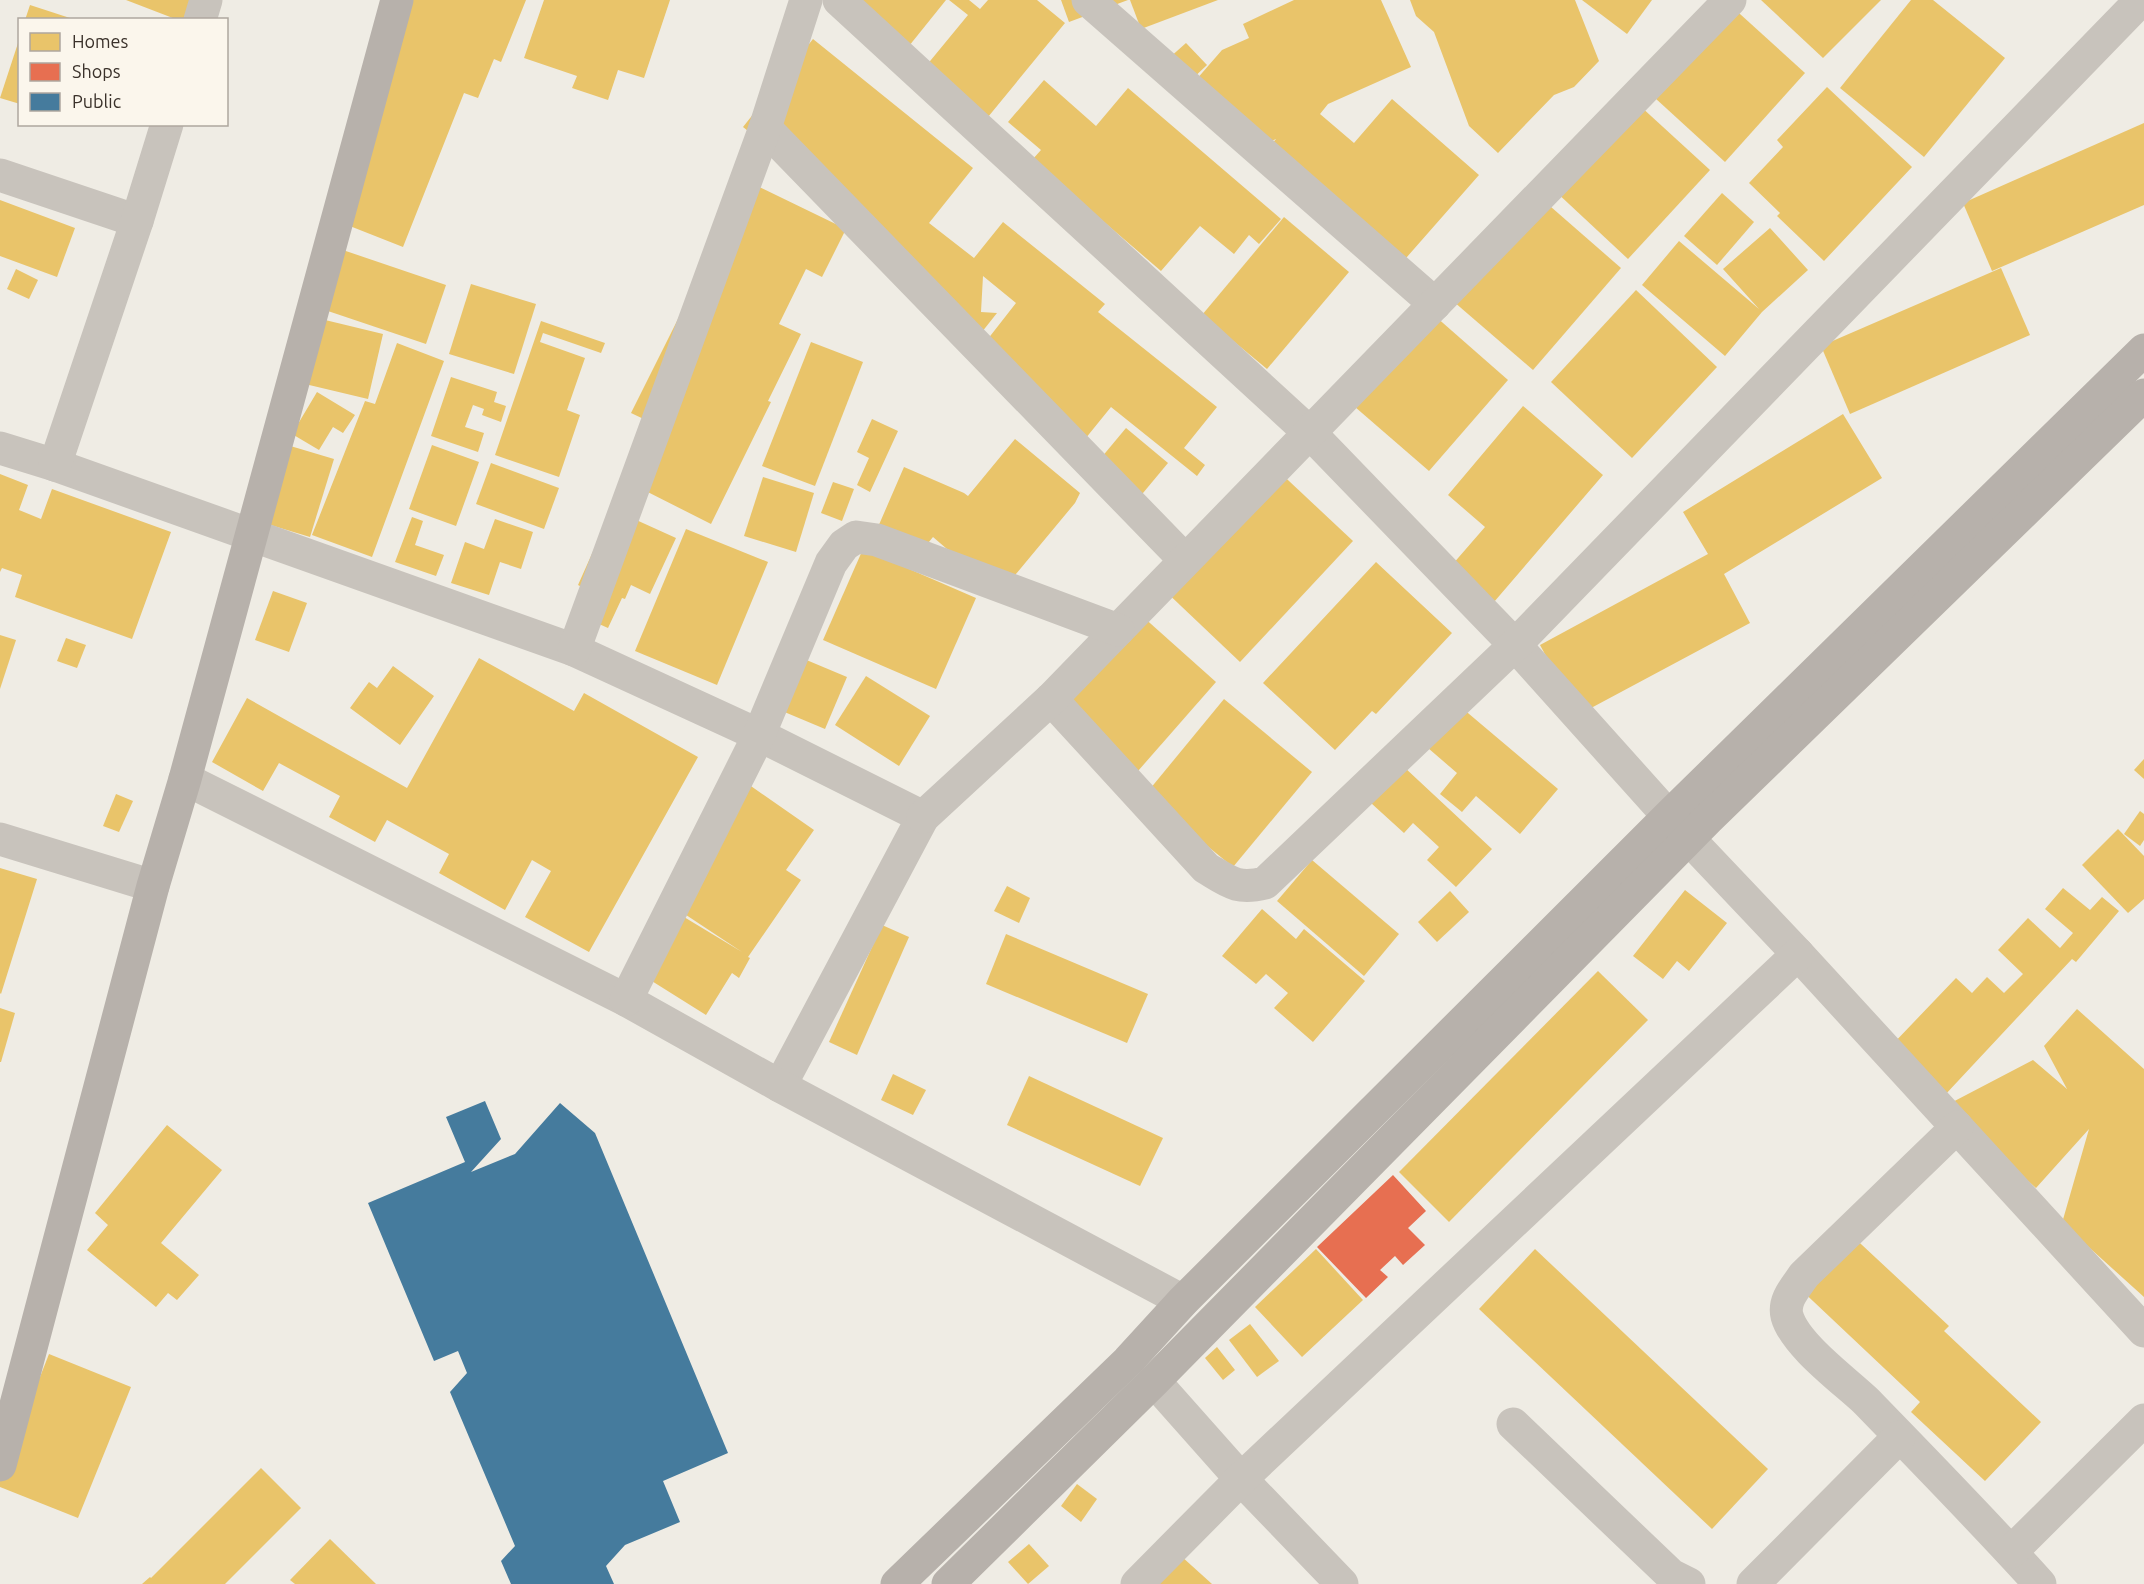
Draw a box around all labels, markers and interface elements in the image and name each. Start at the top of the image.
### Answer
legend [18,18,228,126]
text: Homes [72,31,129,51]
text: Shops [72,61,121,81]
text: Public [72,91,121,111]

